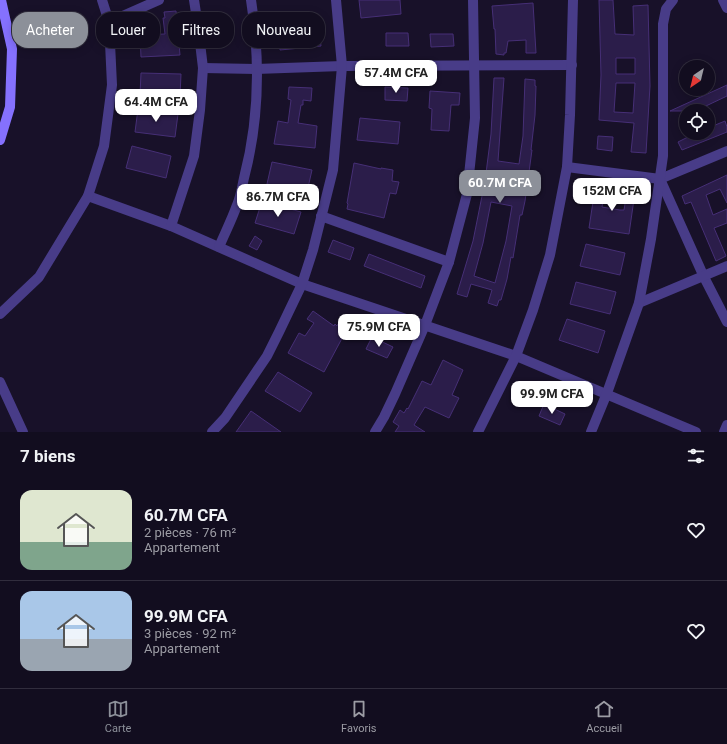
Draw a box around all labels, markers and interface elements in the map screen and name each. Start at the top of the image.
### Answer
chip: Acheter [12,12,88,48]
chip: Louer [96,12,160,48]
chip: Filtres [168,12,234,48]
chip: Nouveau [242,12,325,48]
pin: 57.4M CFA [350,60,442,94]
north arrow [679,60,715,96]
map controls [679,60,715,140]
text: 57.4M CFA [364,65,428,80]
pin: 64.4M CFA [110,89,202,123]
text: 64.4M CFA [124,94,188,109]
button: locate [679,104,715,140]
pin: 60.7M CFA [454,170,546,204]
text: 60.7M CFA [468,175,532,190]
pin: 152M CFA [571,178,653,212]
text: 152M CFA [582,183,642,198]
pin: 86.7M CFA [232,184,324,218]
text: 86.7M CFA [246,189,310,204]
pin: 75.9M CFA [333,314,425,348]
text: 75.9M CFA [347,319,411,334]
pin: 99.9M CFA [506,381,598,415]
text: 99.9M CFA [520,386,584,401]
icon: filters [685,445,707,467]
text: 7 biens [20,446,75,466]
text: 60.7M CFA [144,505,228,525]
icon: home [52,506,100,554]
icon: heart [685,519,707,541]
text: 2 pièces · 76 m² [144,525,236,540]
text: Appartement [144,540,220,555]
text: 99.9M CFA [144,606,228,626]
icon: home [52,607,100,655]
icon: heart [685,620,707,642]
text: 3 pièces · 92 m² [144,626,236,641]
text: Appartement [144,641,220,656]
tab: Carte [105,698,131,735]
tab: Favoris [341,698,377,735]
tab: Accueil [586,698,622,735]

